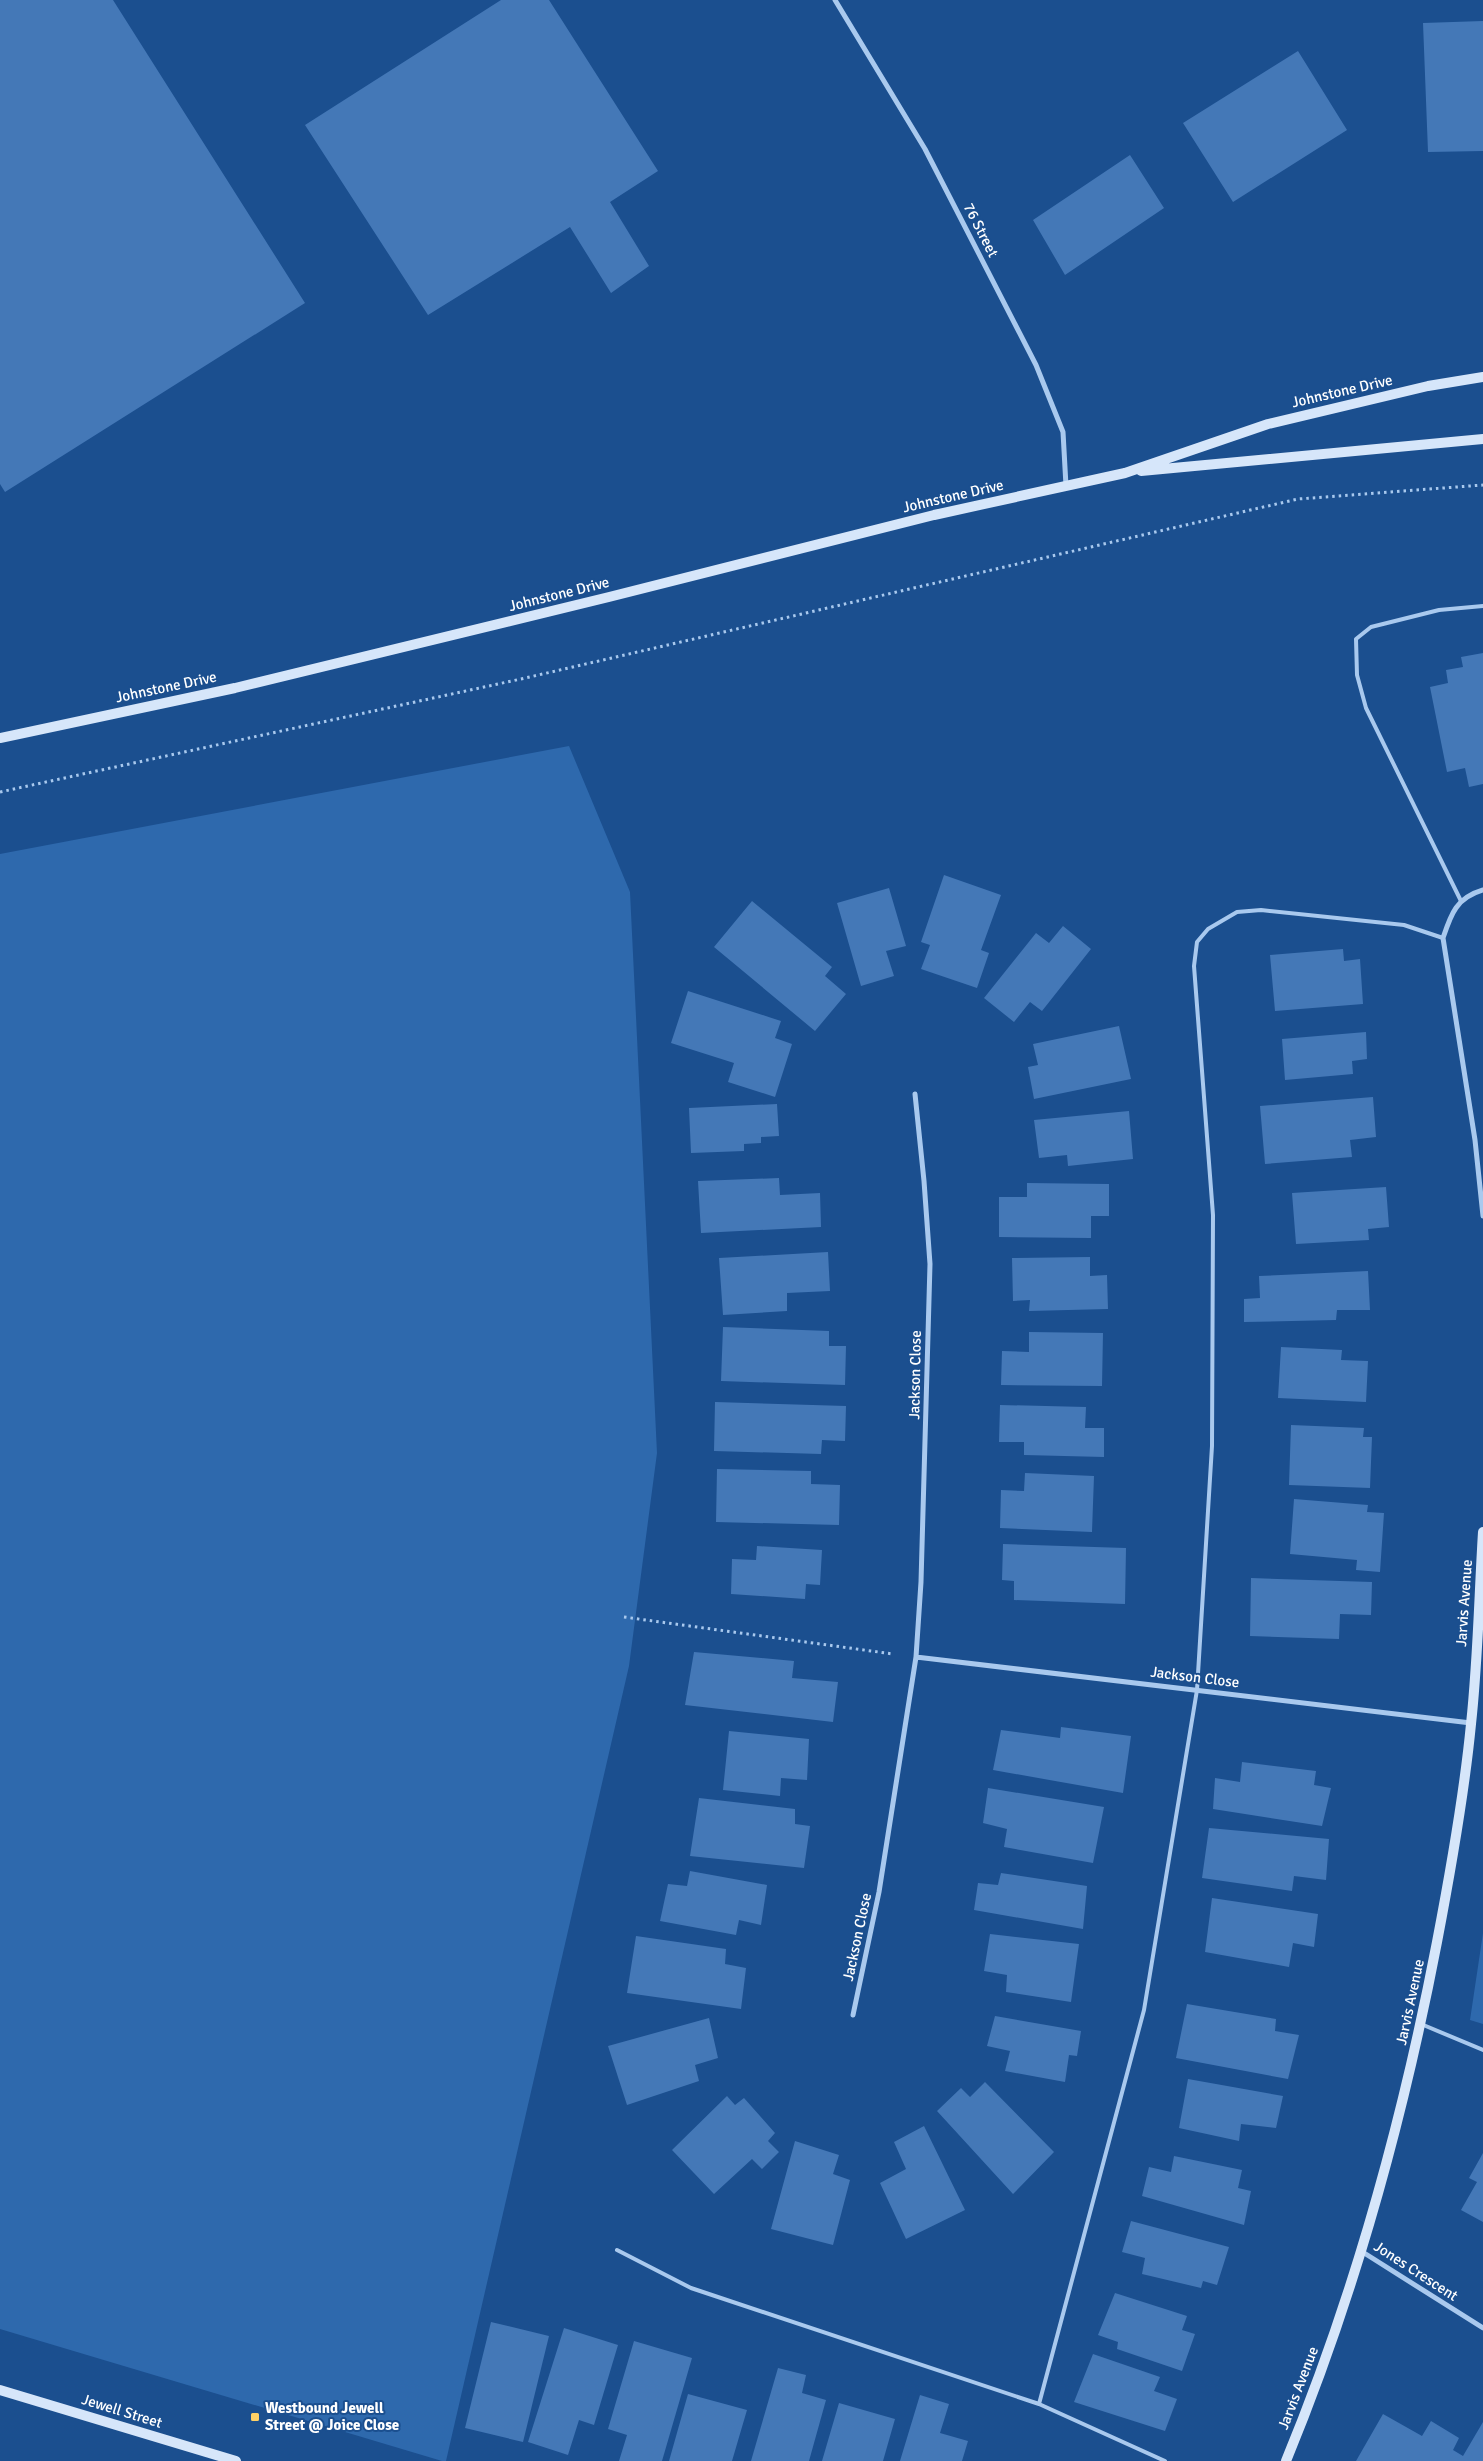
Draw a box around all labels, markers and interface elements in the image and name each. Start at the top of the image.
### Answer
street label: 76 Street [960,200,1002,260]
street label: Johnstone Drive [1290,371,1394,411]
street label: Johnstone Drive [901,476,1005,516]
street label: Johnstone Drive [507,573,611,615]
street label: Johnstone Drive [114,667,218,707]
street label: Jackson Close [905,1330,925,1420]
street label: Jarvis Avenue [1452,1559,1476,1647]
street label: Jackson Close [1149,1663,1241,1691]
street label: Jackson Close [839,1891,875,1983]
street label: Jarvis Avenue [1392,1957,1428,2047]
street label: Jones Crescent [1371,2237,1461,2305]
street label: Jarvis Avenue [1274,2344,1322,2432]
street label: Jewell Street [80,2390,164,2432]
place label: Westbound Jewell Street @ Joice Close [265,2399,399,2434]
marker: Westbound Jewell Street @ Joice Close [249,2411,261,2423]

